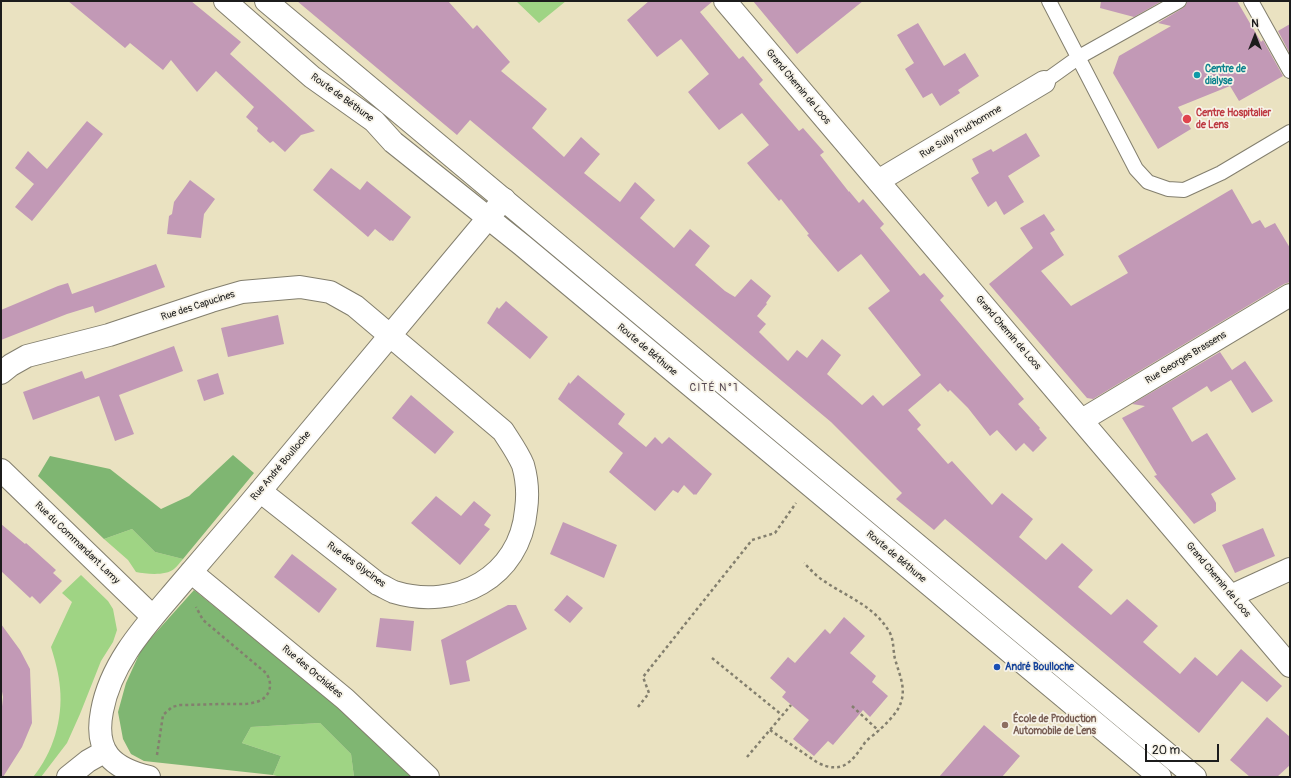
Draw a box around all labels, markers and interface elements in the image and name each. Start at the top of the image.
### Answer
north arrow [1235,16,1275,56]
text: N [1251,17,1259,30]
street label: Grand Chemin de Loos [763,47,833,127]
place label: Centre de dialyse [1205,63,1246,86]
marker: Centre de dialyse [1192,70,1202,80]
street label: Route de Béthune [308,71,376,125]
street label: Rue Sully Prud'homme [918,103,1004,161]
place label: Centre Hospitalier de Lens [1196,107,1271,130]
marker: Centre Hospitalier de Lens [1181,113,1193,125]
street label: Rue des Capucines [160,288,236,324]
street label: Grand Chemin de Loos [973,293,1043,373]
street label: Route de Béthune [615,321,679,379]
street label: Rue Georges Brassens [1143,329,1229,387]
district label: CITÉ N°1 [689,381,739,395]
street label: Rue André Boulloche [248,429,314,503]
street label: Rue du Commandant Lamy [32,499,122,587]
street label: Route de Béthune [864,528,928,586]
street label: Rue des Glycines [324,540,388,590]
street label: Grand Chemin de Loos [1183,540,1253,620]
street label: Rue des Orchidées [279,643,345,701]
place label: André Boulloche [1005,661,1074,673]
marker: André Boulloche [992,662,1002,672]
place label: École de Production Automobile de Lens [1013,713,1096,736]
marker: École de Production Automobile de Lens [1000,720,1010,730]
scale bar [1147,736,1221,762]
text: 20 m [1152,743,1180,758]

